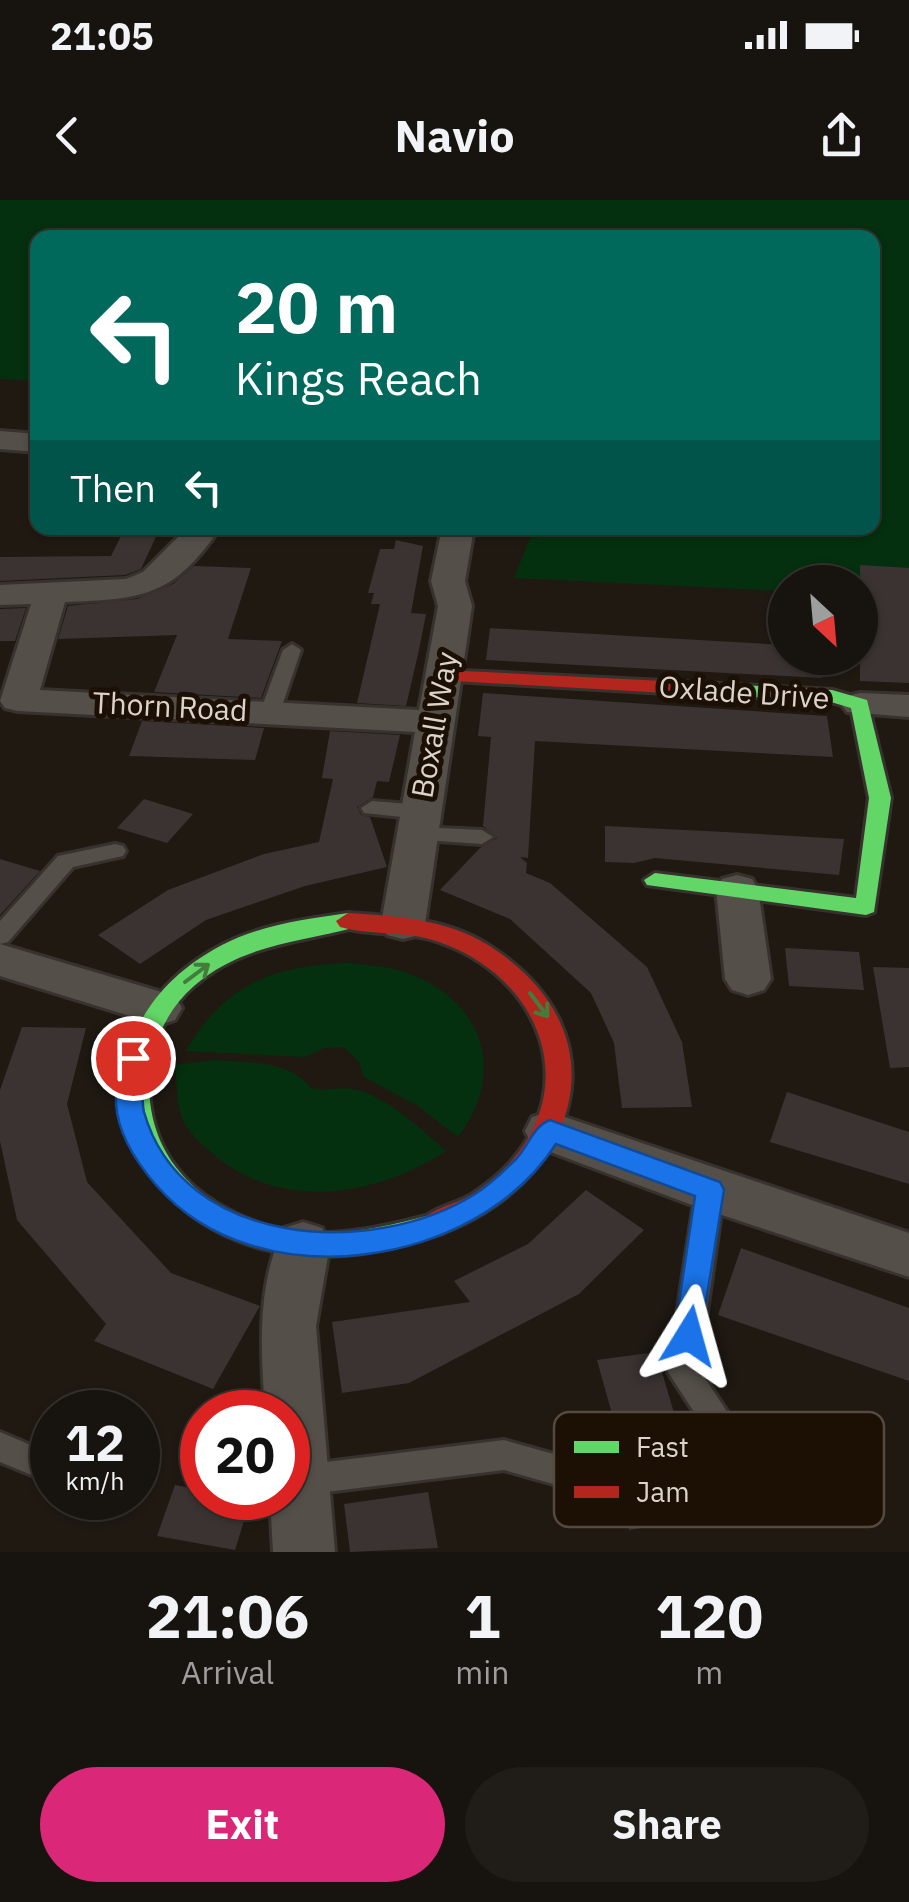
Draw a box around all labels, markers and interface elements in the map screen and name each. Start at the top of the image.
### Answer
text: 21:05 [50,11,154,60]
text: Navio [394,106,515,164]
icon: back [40,108,95,163]
icon: share [814,108,869,163]
text: 20 m [235,261,398,352]
icon: left [70,270,200,400]
text: Kings Reach [235,349,482,407]
icon: left [176,460,231,515]
text: Then [70,463,156,512]
north arrow [768,565,878,675]
map controls [768,565,878,675]
street label: Boxall Way [401,649,466,801]
street label: Oxlade Drive [657,666,831,717]
street label: Thorn Road [92,682,249,729]
one-way arrow [183,962,210,983]
one-way arrow [528,991,549,1018]
pin [91,1016,176,1101]
icon: arrive [106,1031,161,1086]
position arrow [637,1284,741,1388]
speed limit sign: 20 [180,1390,310,1520]
text: 12 [65,1410,125,1475]
legend [554,1412,884,1527]
text: Fast [636,1428,689,1465]
text: km/h [66,1464,124,1497]
text: Jam [636,1473,690,1510]
text: 21:06 [146,1576,310,1655]
text: 1 [464,1576,500,1655]
text: 120 [655,1576,763,1655]
text: Arrival [181,1651,274,1693]
text: min [455,1651,509,1693]
text: m [695,1651,723,1693]
button: Exit [40,1767,445,1882]
button: Share [465,1767,869,1882]

